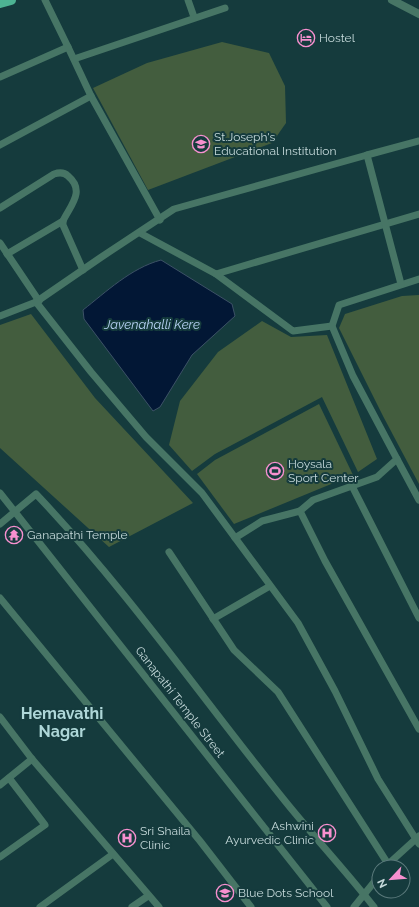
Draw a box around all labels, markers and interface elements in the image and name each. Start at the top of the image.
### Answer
hotel icon: Hostel [296,28,316,48]
place label: Hostel [319,31,356,45]
place label: St.Joseph's Educational Institution [214,130,336,158]
school or university icon: St.Joseph's Educational Institution [191,134,211,154]
water label: Javenahalli Kere [103,317,200,332]
place label: Hoysala Sport Center [288,457,359,485]
sports icon: Hoysala Sport Center [265,461,285,481]
temple icon: Ganapathi Temple [4,525,24,545]
place label: Ganapathi Temple [27,528,128,542]
street label: Ganapathi Temple Street [132,644,228,760]
district label: Hemavathi Nagar [21,704,103,741]
place label: Ashwini Ayurvedic Clinic [225,819,314,847]
hospital icon: Ashwini Ayurvedic Clinic [317,823,337,843]
place label: Sri Shaila Clinic [140,824,190,852]
hospital icon: Sri Shaila Clinic [117,828,137,848]
north arrow [371,859,411,899]
text: N [375,877,390,890]
school or university icon: Blue Dots School [215,883,235,903]
place label: Blue Dots School [238,886,334,900]

